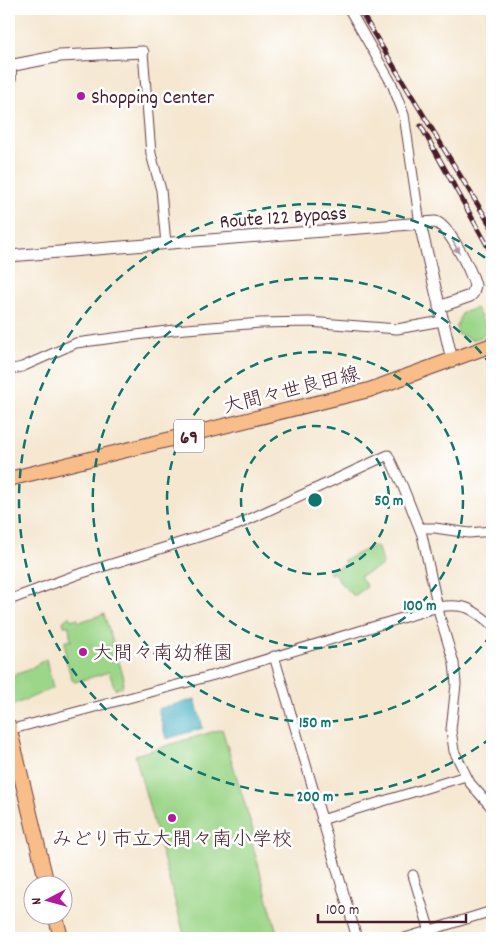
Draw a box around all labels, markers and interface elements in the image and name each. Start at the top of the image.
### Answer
place label: Shopping Center [91,85,215,113]
marker: Shopping Center [75,90,87,102]
street label: Route 122 Bypass [219,201,348,237]
one-way arrow [452,240,460,254]
street label: 大間々世良田線 [220,361,363,422]
road number: 69 [174,420,204,452]
centre of rings [306,491,324,509]
text: 50 m [375,491,403,513]
text: 100 m [403,596,437,618]
place label: 大間々南幼稚園 [93,641,233,669]
marker: 大間々南幼稚園 [77,646,89,658]
text: 150 m [299,713,331,735]
text: 200 m [297,787,333,809]
marker: みどり市立大間々南小学校 [166,812,178,824]
place label: みどり市立大間々南小学校 [52,827,292,855]
north arrow [22,874,72,924]
scale bar [318,892,466,924]
text: N [27,897,47,906]
text: 100 m [326,900,359,922]

